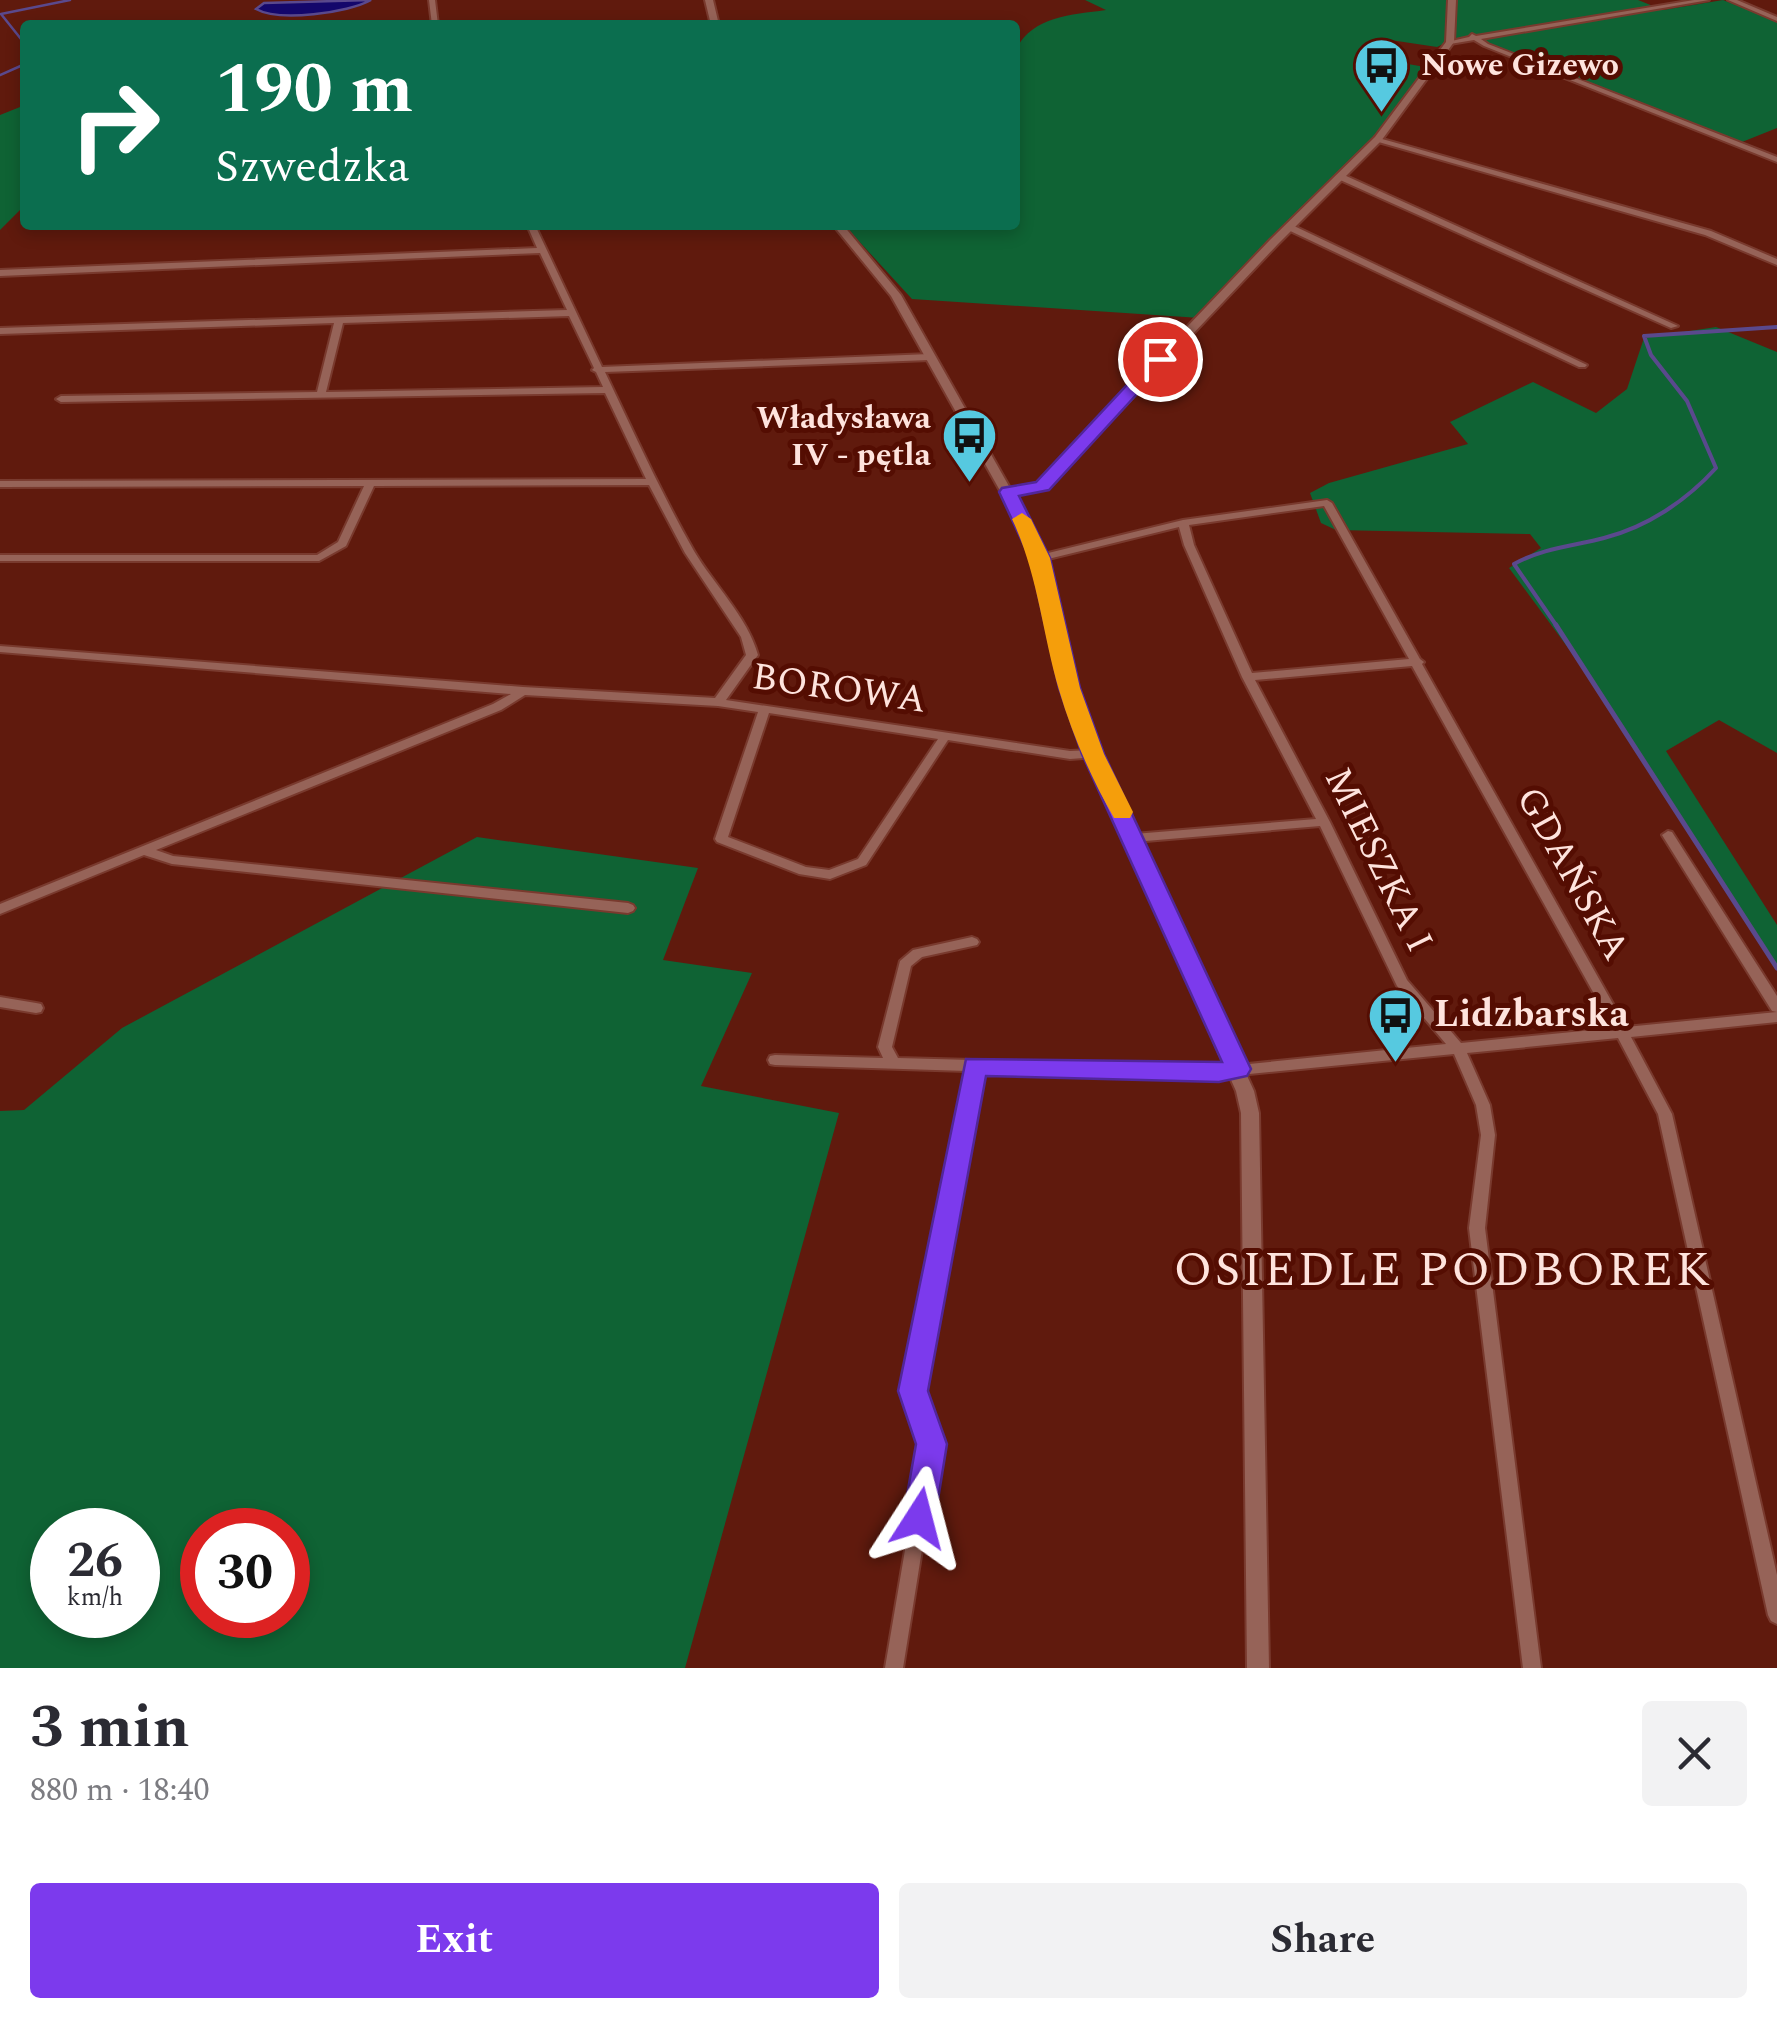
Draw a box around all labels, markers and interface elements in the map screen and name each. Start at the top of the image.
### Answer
bus stop icon: Nowe Gizewo [1352,35,1412,114]
text: 190 m [215,37,413,143]
place label: Nowe Gizewo [1421,41,1619,90]
icon: right [50,60,180,190]
text: Szwedzka [215,133,410,202]
pin [1118,317,1203,402]
icon: arrive [1133,332,1188,387]
place label: Władysława IV - pętla [756,394,932,480]
bus stop icon: Władysława IV - pętla [940,406,1000,485]
street label: BOROWA [748,648,930,730]
street label: MIESZKA I [1308,758,1448,962]
street label: GDAŃSKA [1500,776,1644,972]
bus stop icon: Lidzbarska [1365,985,1425,1064]
place label: Lidzbarska [1434,986,1630,1044]
district label: OSIEDLE PODBOREK [1173,1234,1713,1307]
position arrow [867,1466,971,1570]
speed limit sign: 30 [180,1508,310,1638]
text: 26 [67,1523,123,1599]
text: km/h [67,1579,123,1617]
text: 3 min [30,1682,190,1774]
button: close [1642,1701,1747,1806]
text: 880 m · 18:40 [30,1766,210,1815]
button: Exit [30,1883,879,1998]
button: Share [899,1883,1747,1998]

